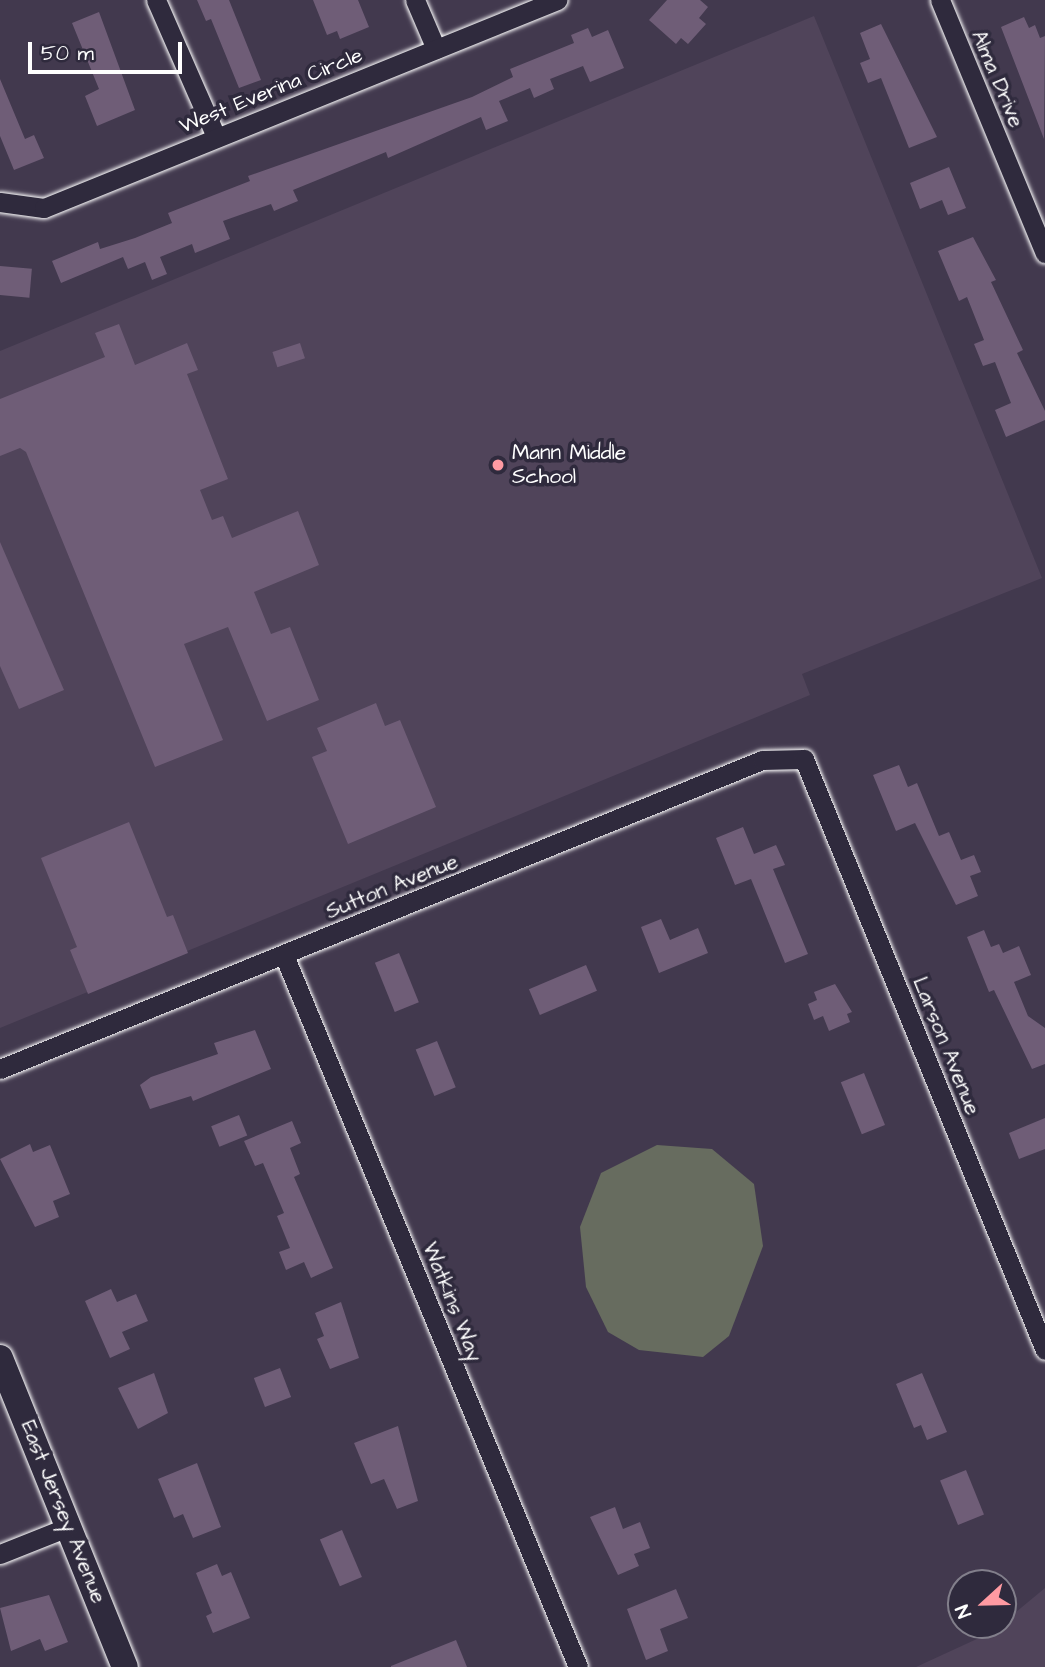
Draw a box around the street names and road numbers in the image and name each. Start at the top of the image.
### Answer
street label: Alma Drive [965,27,1029,131]
street label: West Everina Circle [176,43,366,139]
street label: Sutton Avenue [322,849,462,925]
street label: Larson Avenue [907,973,985,1119]
street label: Watkins Way [417,1239,487,1365]
street label: East Jersey Avenue [15,1417,111,1607]

